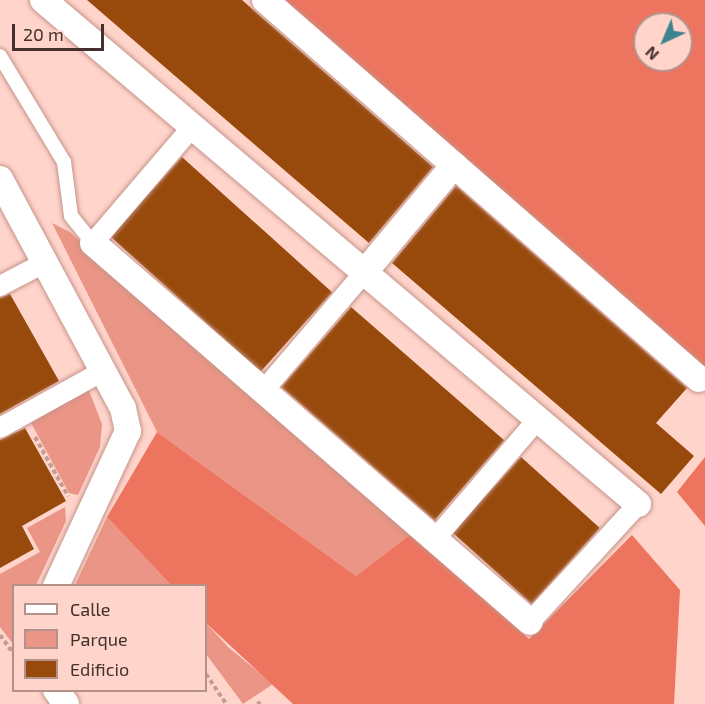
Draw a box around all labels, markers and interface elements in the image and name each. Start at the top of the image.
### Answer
scale bar [15,12,106,50]
north arrow [633,12,693,72]
text: 20 m [23,23,64,45]
text: N [641,43,662,65]
legend [12,584,207,692]
text: Calle [70,598,111,620]
text: Parque [70,628,128,650]
text: Edificio [70,658,129,680]

